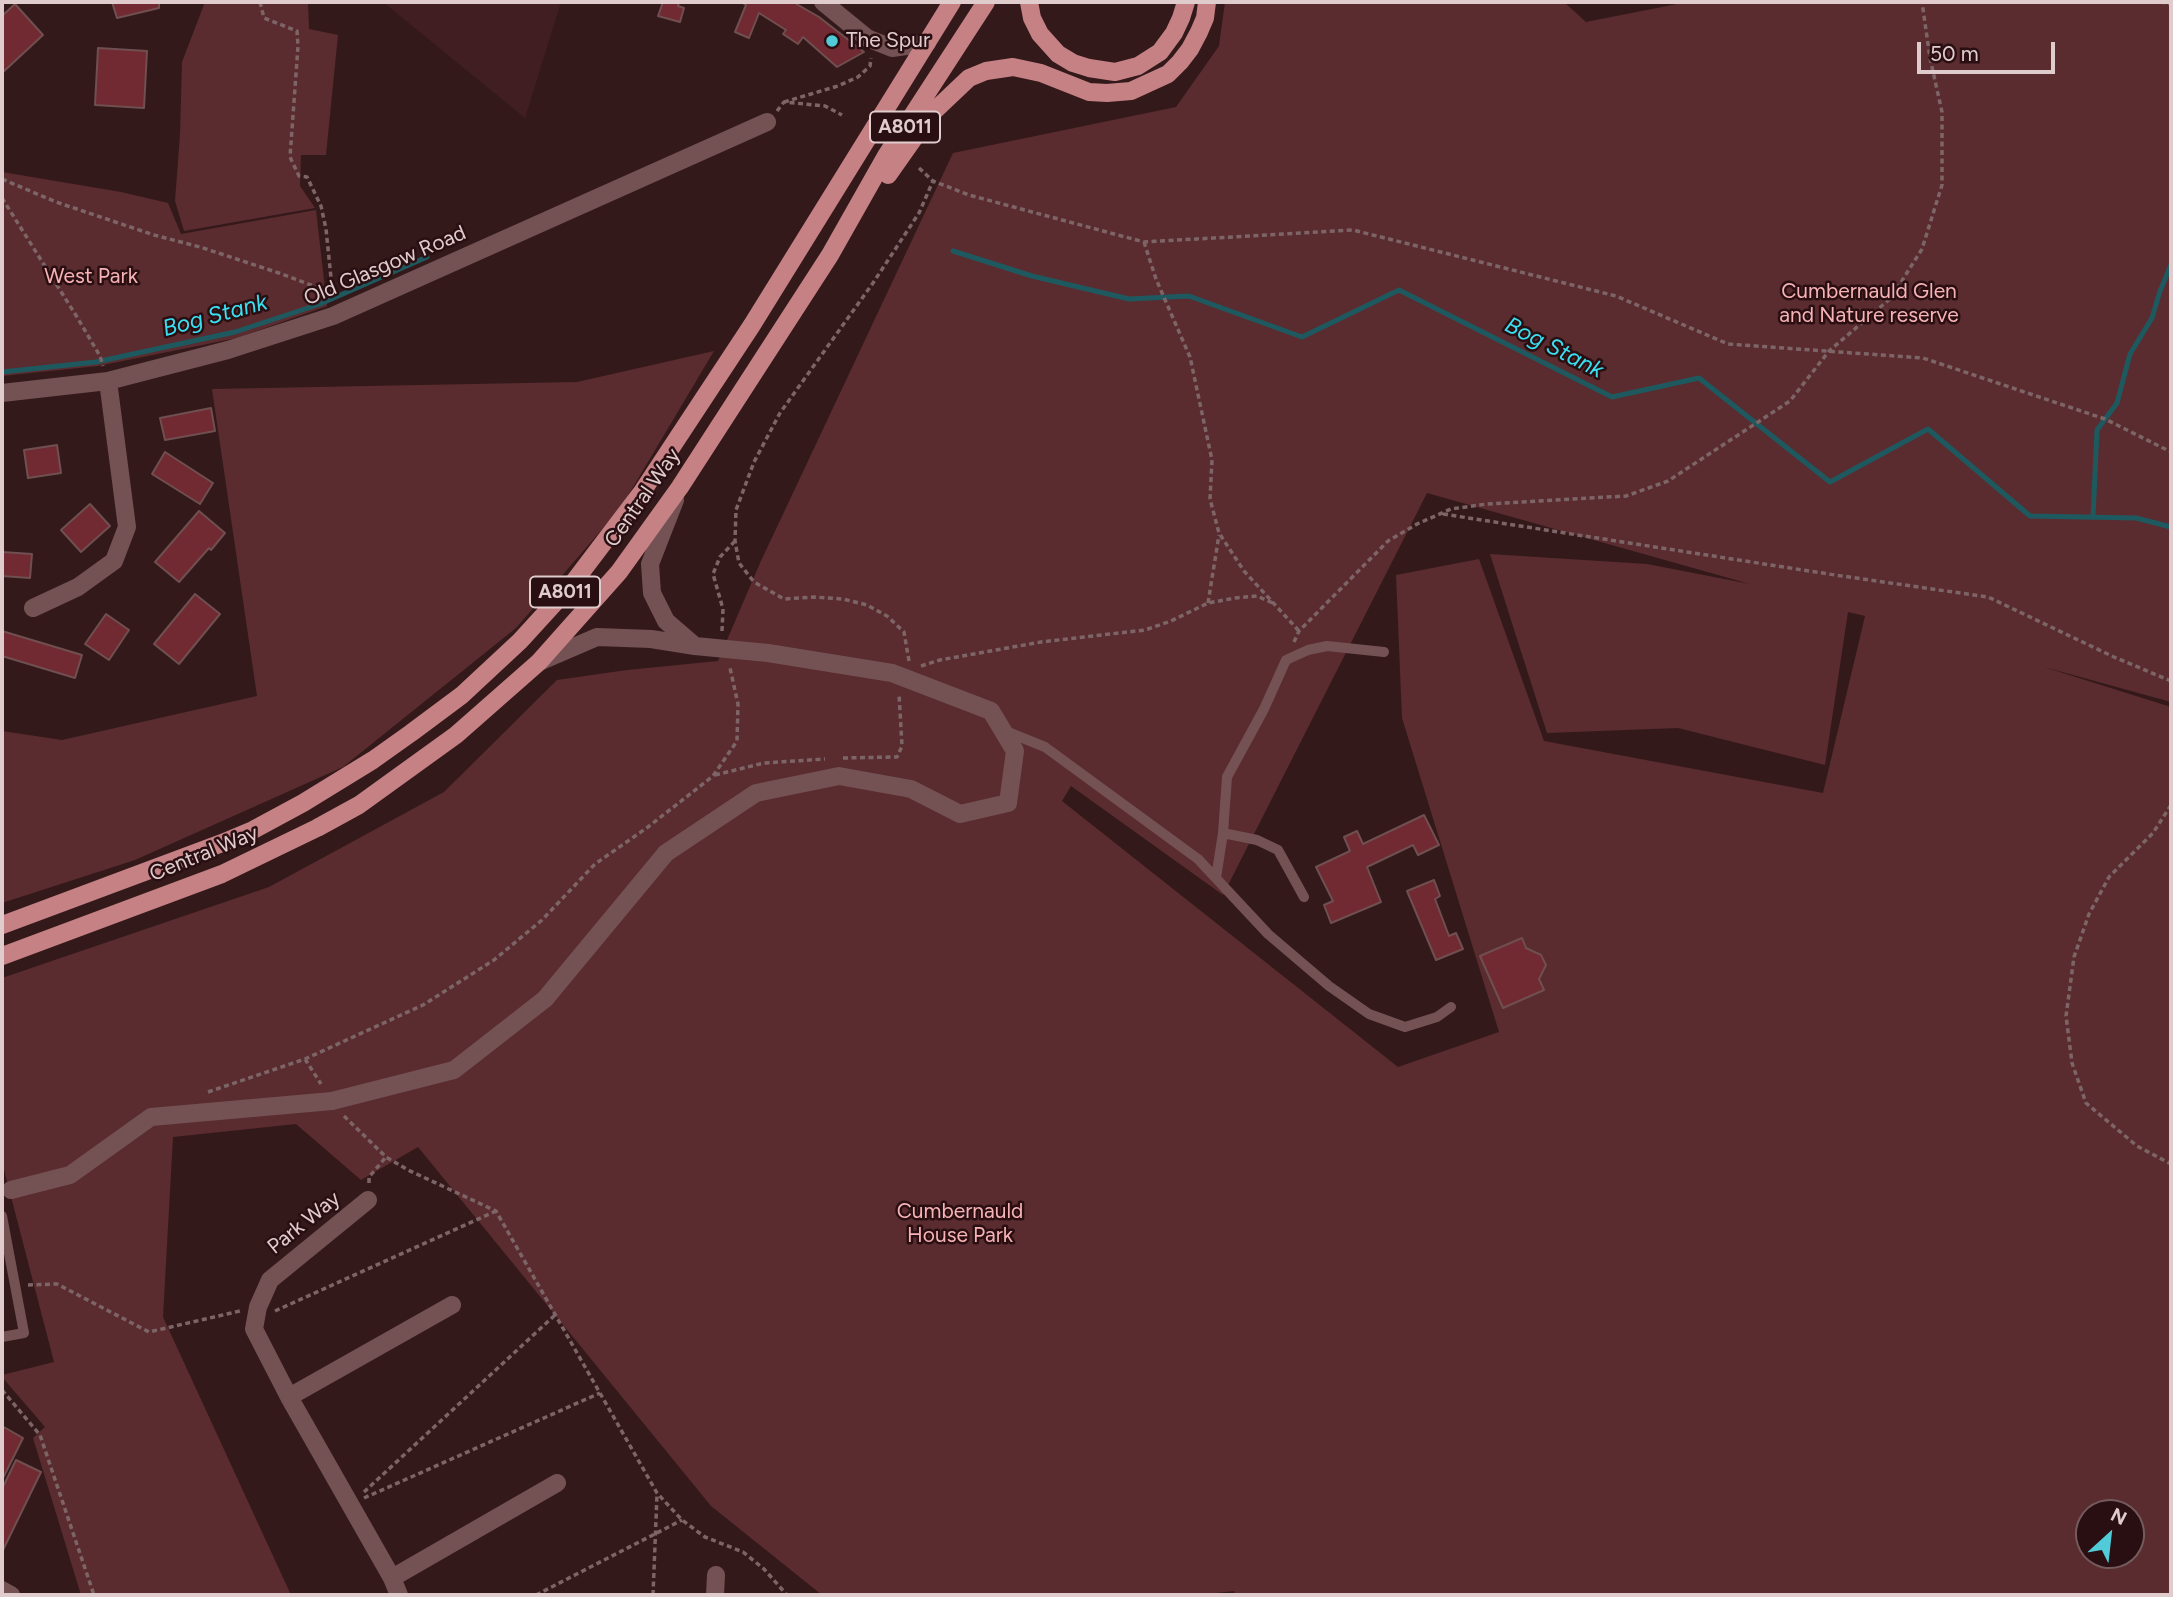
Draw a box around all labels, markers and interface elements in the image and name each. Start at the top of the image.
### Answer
place label: The Spur [846,28,930,54]
scale bar [1921,28,2059,72]
marker: The Spur [824,33,840,49]
text: 50 m [1930,41,1979,66]
road number: A8011 [870,111,940,142]
street label: Old Glasgow Road [300,220,470,312]
park label: West Park [44,264,138,290]
park label: Cumbernauld Glen and Nature reserve [1779,279,1959,329]
water label: Bog Stank [160,289,270,343]
water label: Bog Stank [1500,311,1608,385]
street label: Central Way [600,444,686,552]
road number: A8011 [530,576,600,608]
street label: Central Way [146,821,262,887]
street label: Park Way [263,1186,345,1260]
park label: Cumbernauld House Park [897,1199,1023,1249]
north arrow [2075,1499,2145,1569]
text: N [2107,1503,2131,1530]

